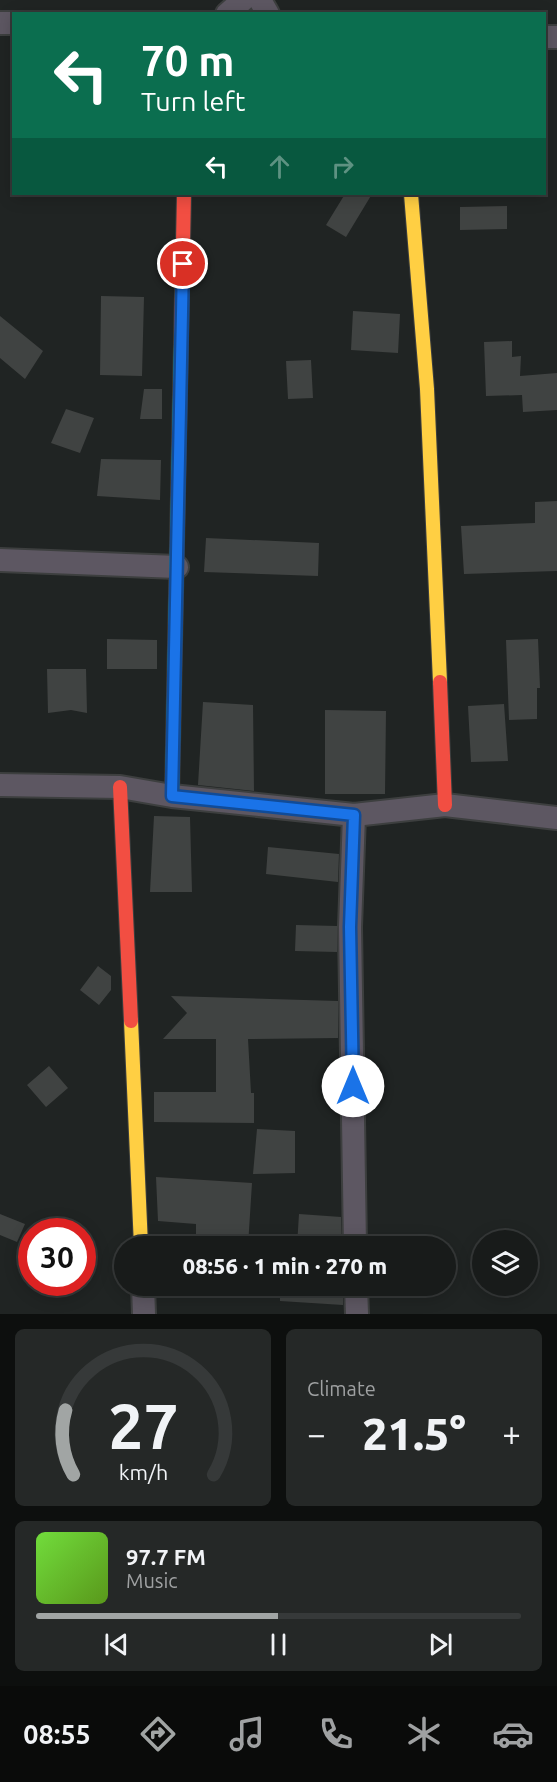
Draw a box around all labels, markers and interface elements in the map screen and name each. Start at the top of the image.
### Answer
icon: left [42,36,120,114]
text: 70 m [141,37,235,84]
text: Turn left [141,86,245,116]
icon: left [200,150,233,183]
icon: ahead [263,150,296,183]
icon: right [326,150,359,183]
pin [157,238,208,289]
icon: arrive [166,247,199,280]
position arrow [321,1054,385,1118]
speed limit sign: 30 [18,1218,96,1296]
map controls [472,1230,538,1296]
button: layers [472,1230,538,1296]
text: 08:56 · 1 min · 270 m [183,1253,387,1278]
text: Climate [307,1377,376,1400]
text: 27 [108,1391,178,1461]
text: 21.5° [362,1408,466,1459]
text: − [307,1415,326,1452]
text: + [502,1415,521,1452]
text: km/h [118,1460,168,1484]
text: 97.7 FM [126,1544,206,1569]
text: Music [126,1569,178,1592]
icon: previous [100,1628,133,1661]
icon: pause [262,1628,295,1661]
icon: next [424,1628,457,1661]
icon: directions [137,1713,179,1755]
icon: music [226,1713,268,1755]
icon: phone [315,1713,357,1755]
icon: climate [403,1713,445,1755]
icon: car [492,1713,534,1755]
text: 08:55 [23,1719,91,1749]

